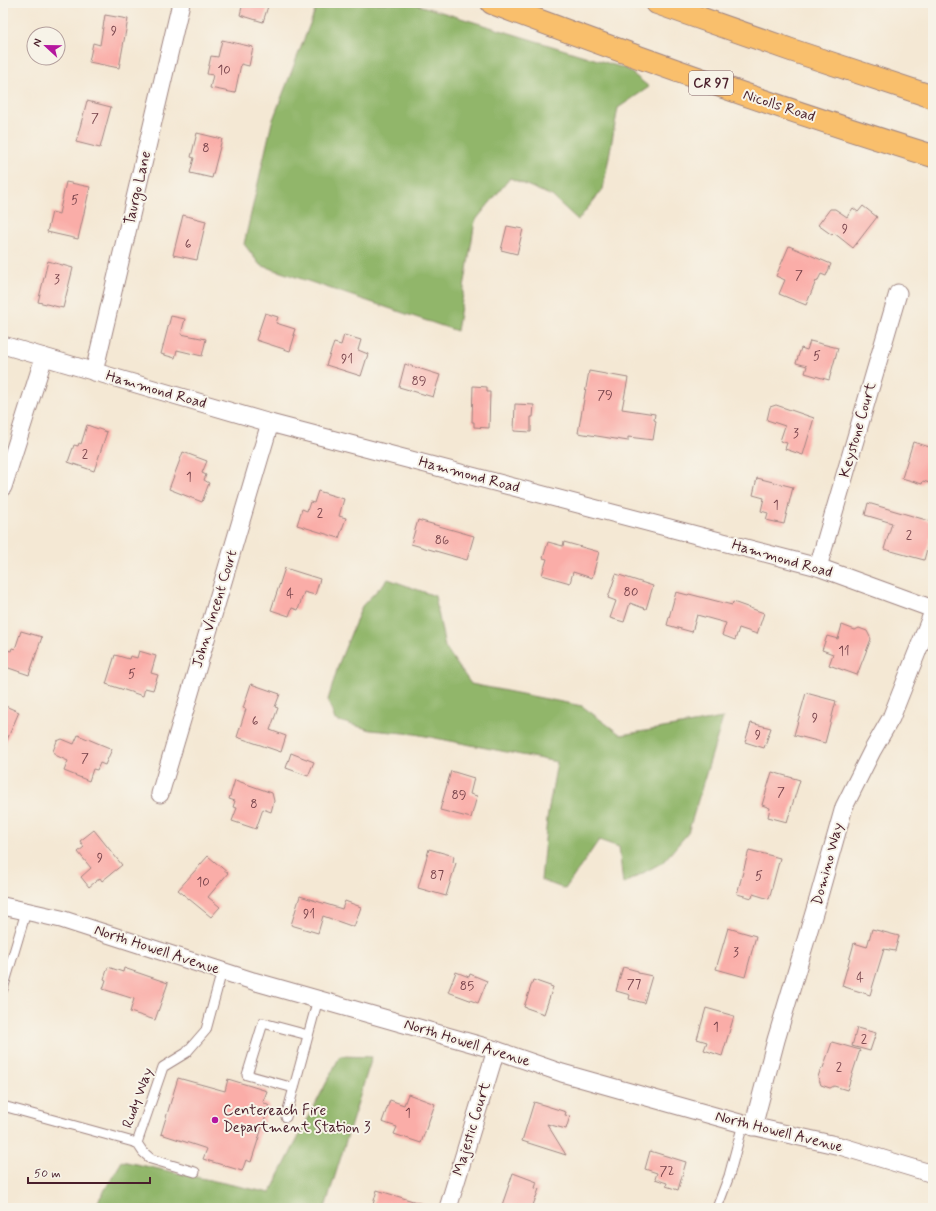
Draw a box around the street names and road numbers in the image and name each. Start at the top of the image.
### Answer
road number: CR 97 [689,71,733,95]
street label: Nicolls Road [740,85,818,127]
street label: Taurgo Lane [120,149,157,227]
street label: Hammond Road [103,366,209,414]
street label: Keystone Court [835,380,881,480]
street label: Hammond Road [416,452,522,498]
street label: Hammond Road [729,535,835,583]
street label: John Vincent Court [188,547,243,670]
street label: Domino Way [807,820,849,907]
street label: North Howell Avenue [92,920,222,980]
street label: North Howell Avenue [402,1014,532,1072]
street label: Rudy Way [118,1065,158,1131]
street label: Majestic Court [448,1080,496,1178]
street label: North Howell Avenue [713,1106,845,1158]

